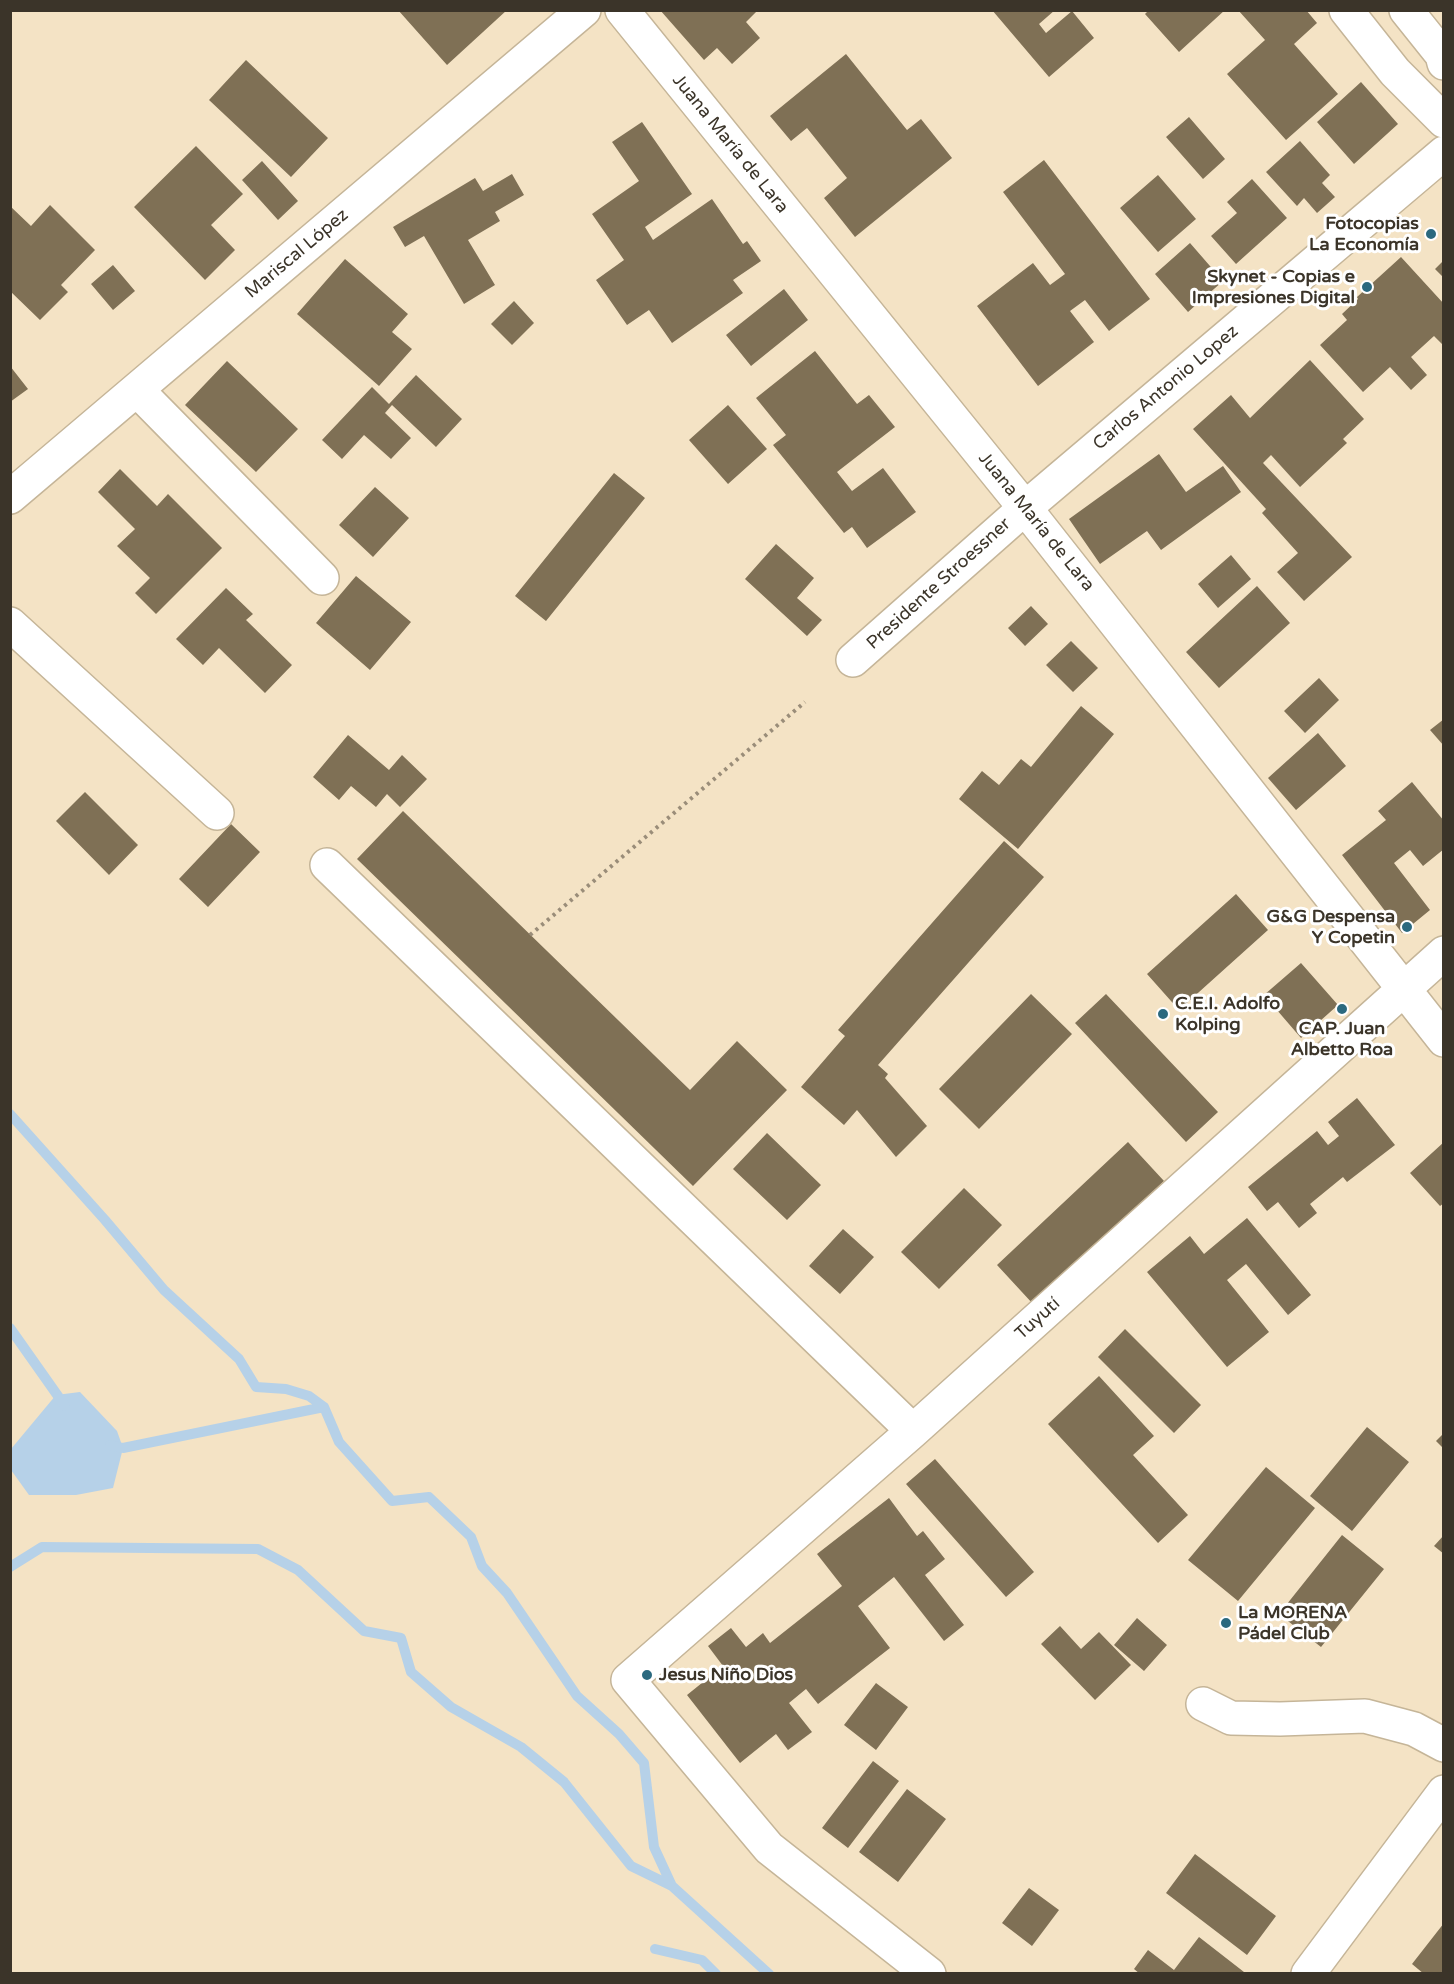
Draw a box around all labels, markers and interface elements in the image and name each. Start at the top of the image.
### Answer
street label: Juana María de Lara [667,70,793,218]
street label: Mariscal López [241,205,353,303]
place label: Fotocopias La Economía [1309,213,1419,256]
marker: Fotocopias La Economía [1424,227,1438,241]
place label: Skynet - Copias e Impresiones Digital [1192,266,1355,308]
marker: Skynet - Copias e Impresiones Digital [1360,280,1374,294]
street label: Carlos Antonio Lopez [1089,321,1243,455]
street label: Juana María de Lara [973,448,1099,596]
street label: Presidente Stroessner [862,514,1016,654]
place label: G&G Despensa Y Copetin [1267,906,1395,948]
marker: G&G Despensa Y Copetin [1400,920,1414,934]
place label: C.E.I. Adolfo Kolping [1175,993,1280,1036]
marker: CAP. Juan Albetto Roa [1335,1002,1349,1016]
marker: C.E.I. Adolfo Kolping [1156,1007,1170,1021]
place label: CAP. Juan Albetto Roa [1291,1018,1393,1060]
street label: Tuyutí [1011,1293,1065,1345]
place label: La MORENA Pádel Club [1238,1602,1347,1644]
marker: La MORENA Pádel Club [1219,1616,1233,1630]
place label: Jesus Niño Dios [659,1664,793,1686]
marker: Jesus Niño Dios [640,1668,654,1682]

